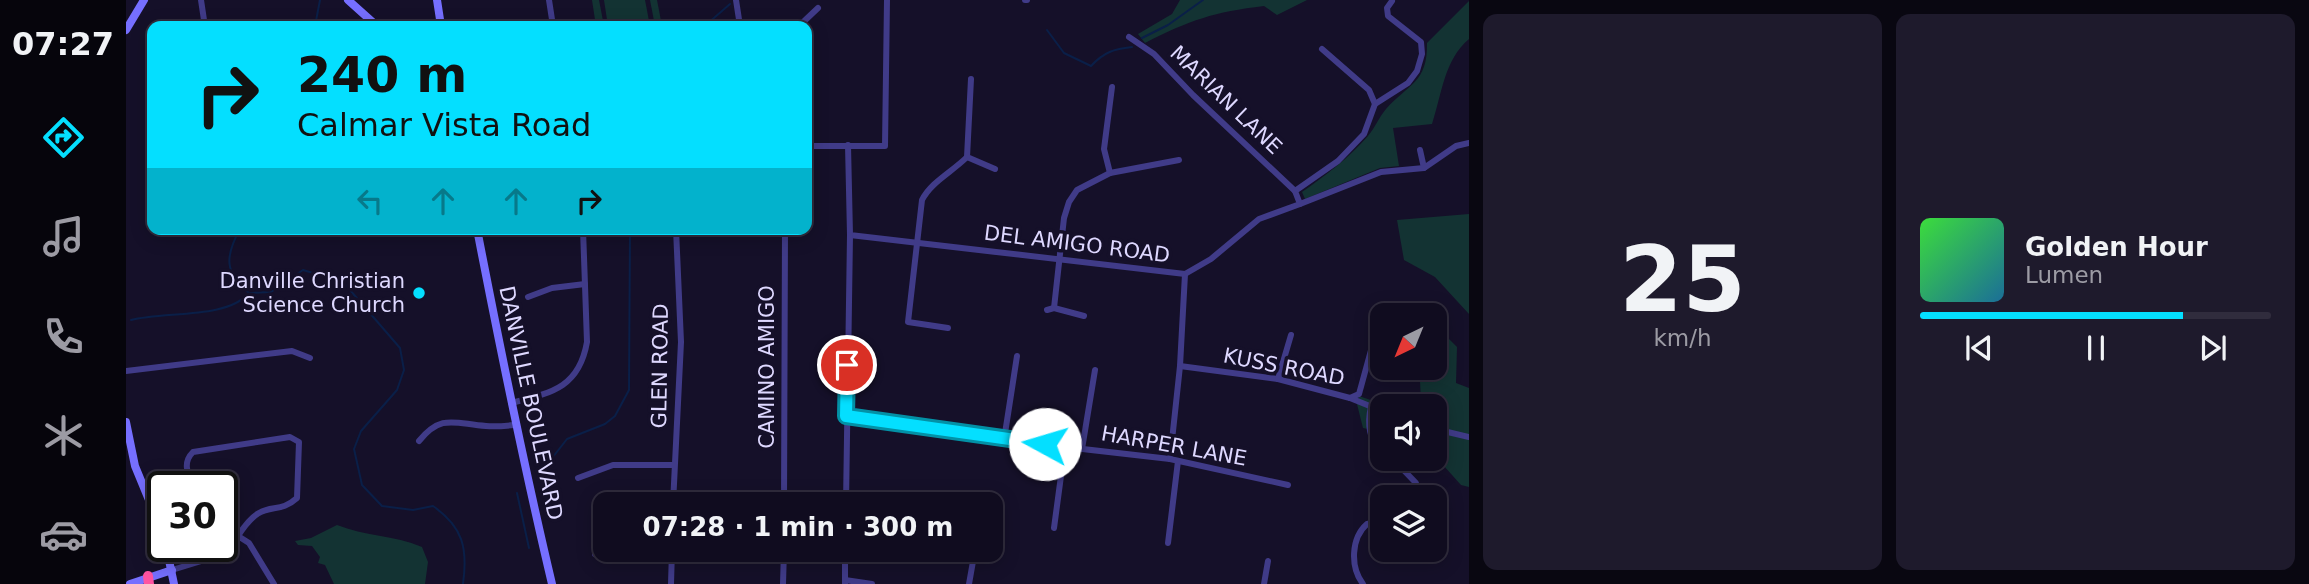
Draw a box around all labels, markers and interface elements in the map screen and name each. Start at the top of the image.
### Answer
text: 07:27 [12,25,114,63]
street label: MARIAN LANE [1165,41,1287,159]
text: 240 m [297,47,467,104]
icon: right [182,49,273,140]
text: Calmar Vista Road [297,106,591,144]
icon: directions [39,113,88,162]
icon: left [351,182,389,220]
icon: ahead [424,182,462,220]
icon: ahead [497,182,535,220]
icon: right [570,182,608,220]
icon: music [39,212,88,261]
street label: DEL AMIGO ROAD [983,221,1171,267]
text: 25 [1619,227,1746,332]
text: Golden Hour [2025,232,2208,262]
text: Lumen [2025,262,2103,288]
place label: Danville Christian Science Church [219,269,405,317]
street label: DANVILLE BOULEVARD [494,284,568,522]
marker: Danville Christian Science Church [411,285,427,301]
street label: CAMINO AMIGO [755,285,779,449]
street label: GLEN ROAD [647,303,673,429]
north arrow [1370,303,1447,380]
map controls [1370,303,1447,562]
icon: phone [39,312,88,361]
text: km/h [1653,325,1712,351]
icon: previous [1960,329,1998,367]
icon: pause [2077,329,2115,367]
icon: next [2194,329,2232,367]
pin [817,335,877,395]
street label: KUSS ROAD [1221,343,1347,391]
icon: arrive [828,346,866,384]
button: sound [1370,394,1447,471]
position arrow [1008,407,1082,481]
icon: climate [39,411,88,460]
street label: HARPER LANE [1099,421,1249,471]
speed limit sign: 30 [147,471,238,562]
button: layers [1370,485,1447,562]
icon: car [39,510,88,559]
text: 07:28 · 1 min · 300 m [643,512,953,542]

